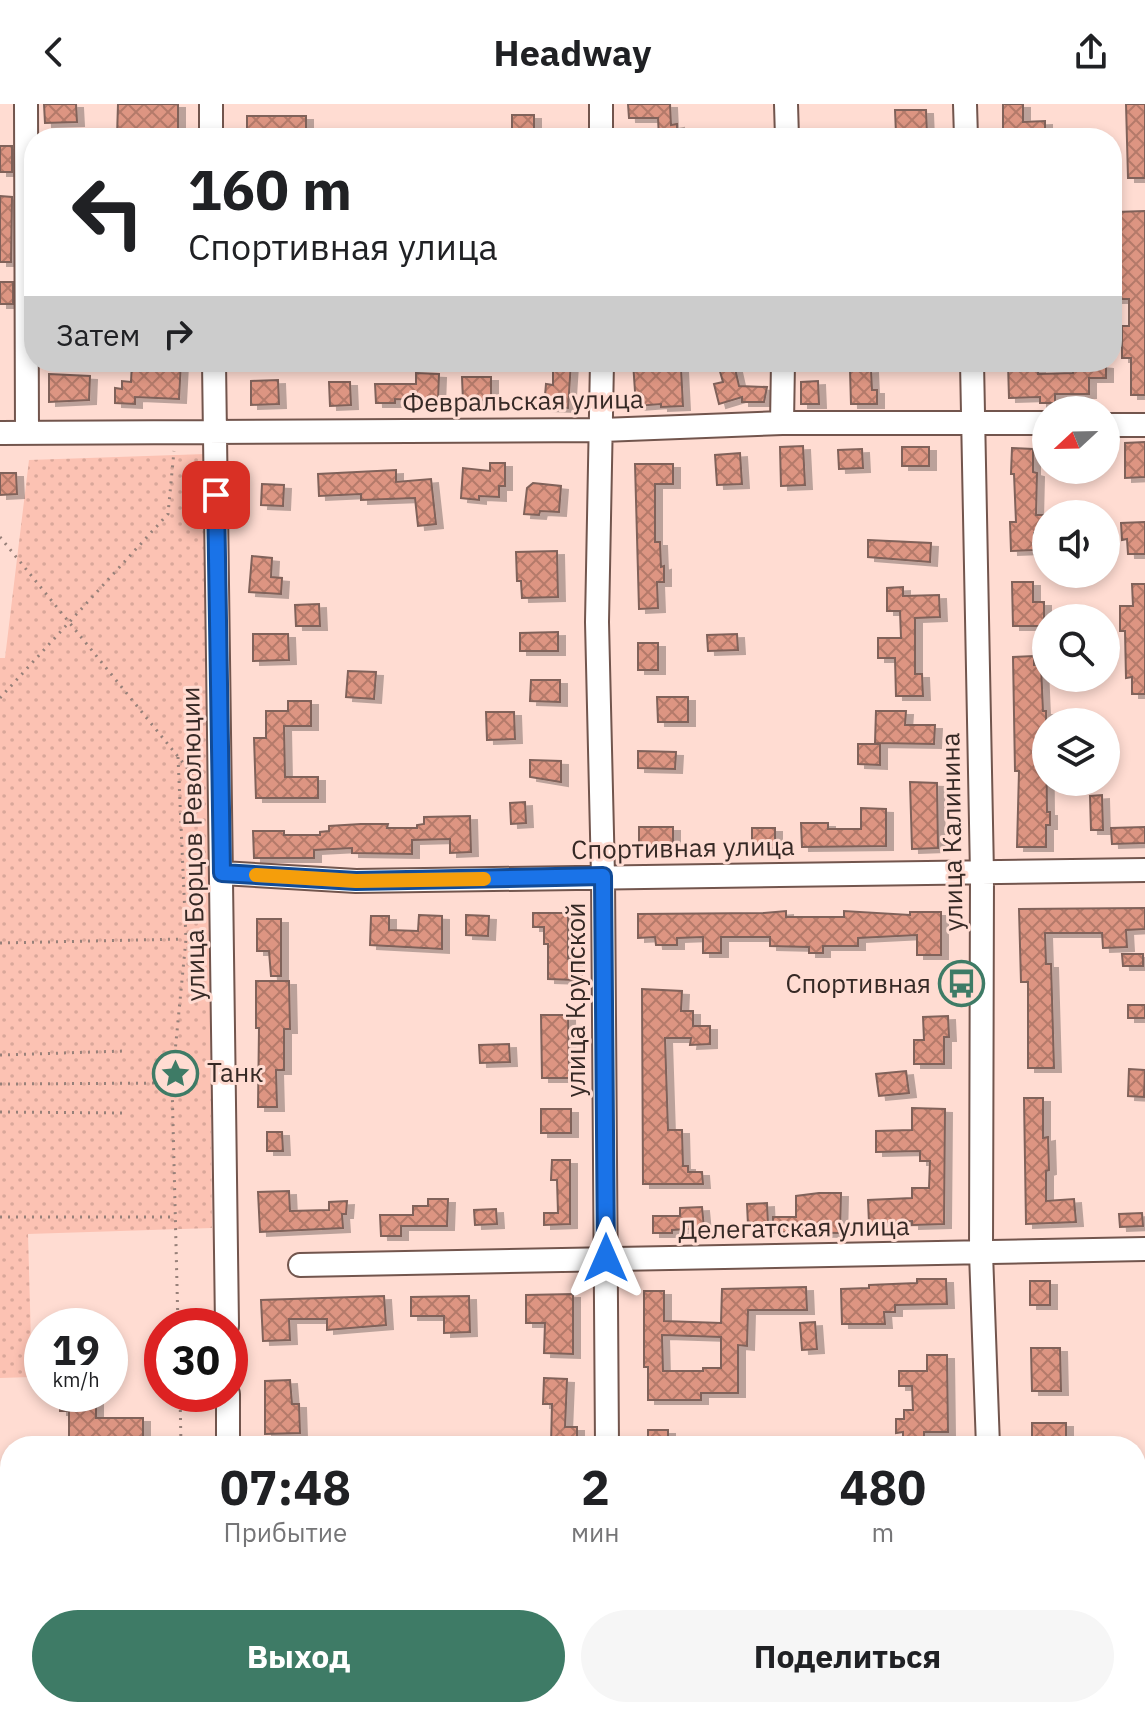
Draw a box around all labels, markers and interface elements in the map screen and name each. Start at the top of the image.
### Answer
text: Headway [494,29,651,76]
icon: back [32,30,76,74]
icon: share [1069,30,1113,74]
text: 160 m [188,153,352,225]
icon: left [56,160,160,264]
text: Спортивная улица [188,223,498,270]
icon: right [156,312,200,356]
text: Затем [56,315,140,354]
street label: Февральская улица [402,381,644,419]
north arrow [1032,396,1120,484]
map controls [1032,396,1120,796]
pin [182,461,250,529]
icon: arrive [194,473,238,517]
button: sound [1032,500,1120,588]
button: search [1032,604,1120,692]
street label: улица Борцов Революции [172,686,212,1002]
button: layers [1032,708,1120,796]
street label: улица Калинина [932,732,970,932]
street label: Спортивная улица [571,828,795,866]
street label: улица Крупской [558,902,592,1098]
bus stop icon: Спортивная [938,960,986,1008]
place label: Спортивная [785,966,931,1000]
place icon: Танк [152,1049,200,1097]
place label: Танк [207,1055,264,1089]
street label: Делегатская улица [678,1208,910,1246]
position arrow [564,1216,648,1300]
speed limit sign: 30 [144,1308,248,1412]
text: 19 [52,1324,100,1376]
text: km/h [52,1366,100,1393]
text: 07:48 [220,1456,351,1518]
text: 2 [581,1456,610,1518]
text: 480 [840,1456,926,1518]
text: Прибытие [224,1515,347,1549]
text: мин [571,1515,620,1549]
text: m [871,1515,894,1549]
button: Выход [32,1610,565,1702]
button: Поделиться [581,1610,1114,1702]

